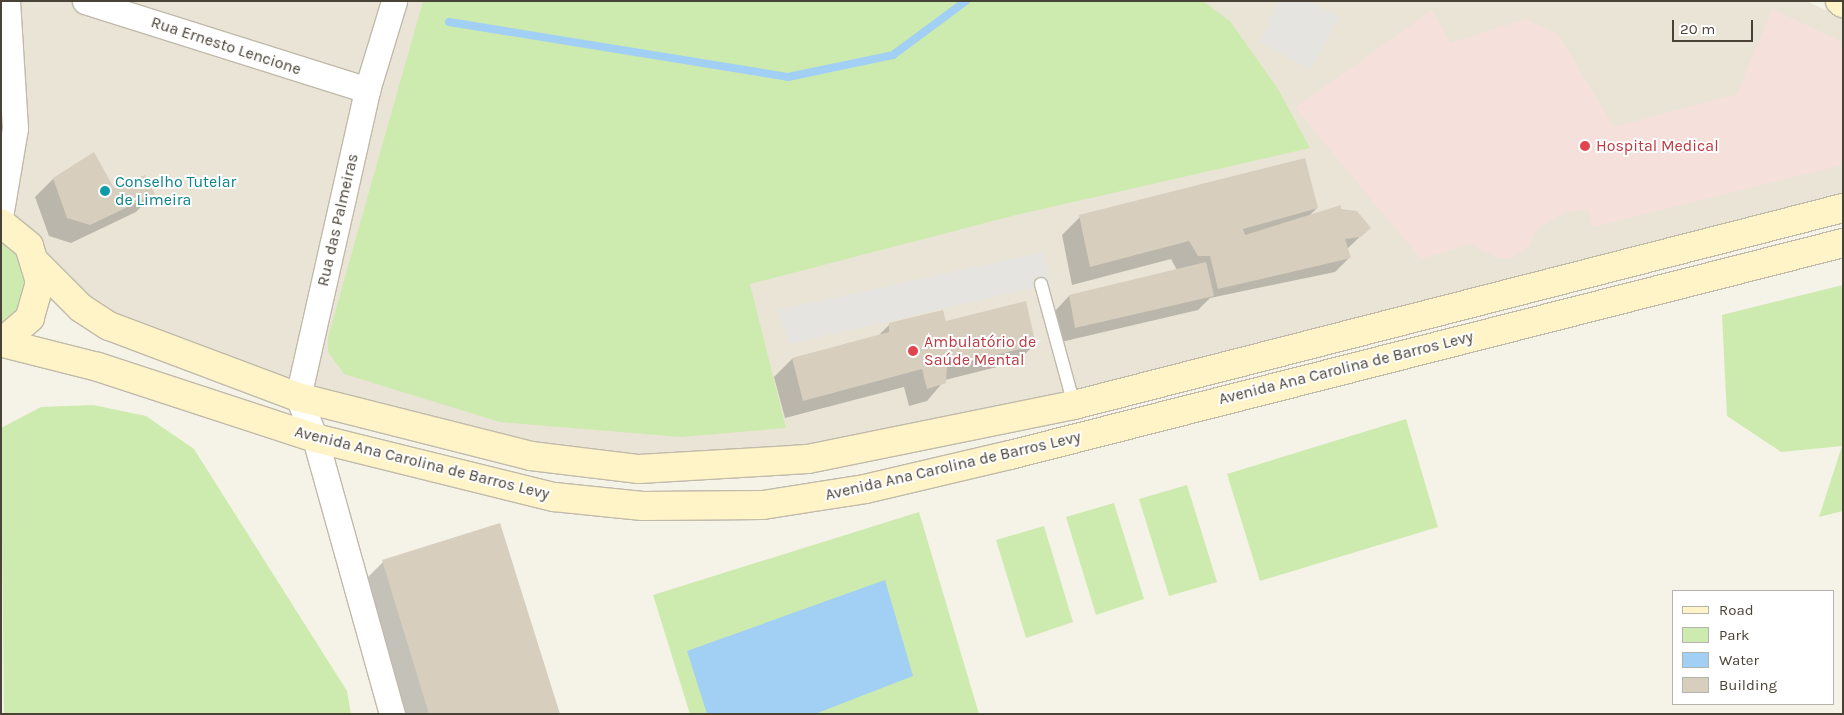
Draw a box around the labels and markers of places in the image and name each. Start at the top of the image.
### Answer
place label: Hospital Medical [1596,136,1719,156]
marker: Hospital Medical [1578,139,1592,153]
place label: Conselho Tutelar de Limeira [115,172,236,210]
marker: Conselho Tutelar de Limeira [99,185,111,197]
place label: Ambulatório de Saúde Mental [924,332,1036,370]
marker: Ambulatório de Saúde Mental [906,344,920,358]

